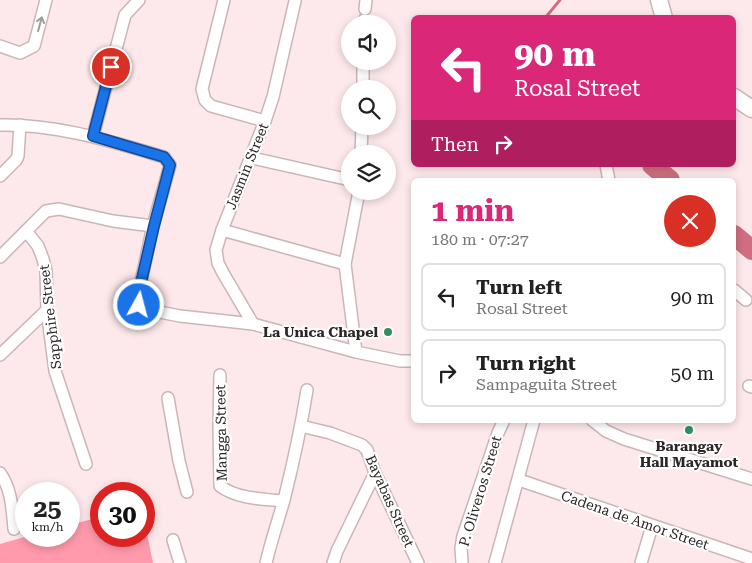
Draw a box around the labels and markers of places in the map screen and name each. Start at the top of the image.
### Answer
pin [90,46,132,88]
place label: La Unica Chapel [263,324,378,340]
marker: La Unica Chapel [382,326,394,338]
marker: Barangay Hall Mayamot [683,424,695,436]
place label: Barangay Hall Mayamot [640,438,739,470]

